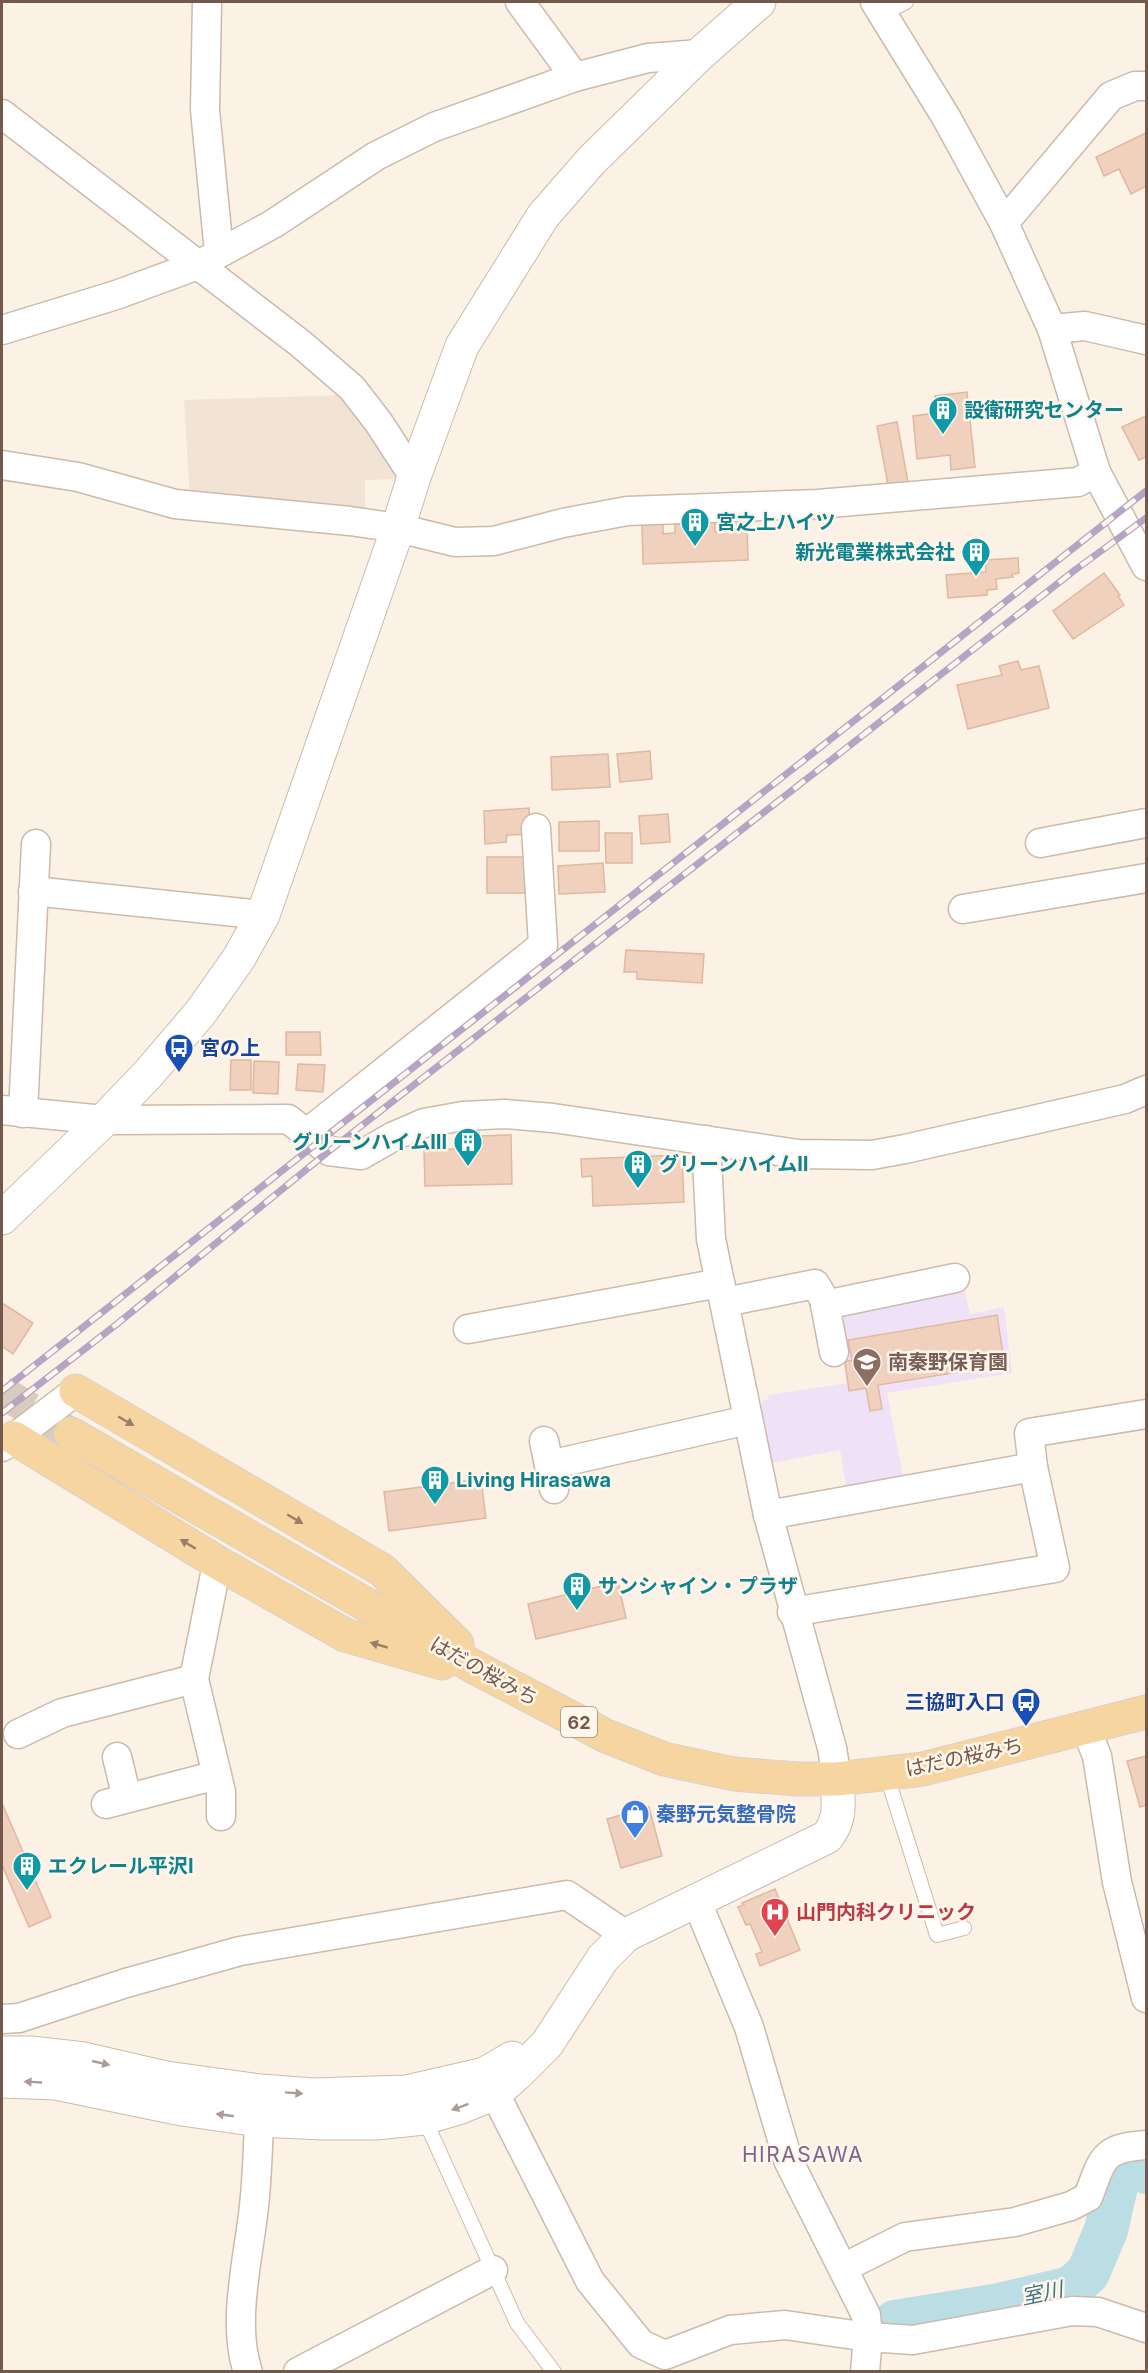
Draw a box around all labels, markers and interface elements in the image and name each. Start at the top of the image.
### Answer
building icon: 設衛研究センター [927,394,959,436]
place label: 設衛研究センター [964,398,1124,422]
building icon: 宮之上ハイツ [679,506,711,548]
place label: 宮之上ハイツ [716,510,836,534]
building icon: 新光電業株式会社 [960,536,992,578]
place label: 新光電業株式会社 [795,540,955,564]
bus stop icon: 宮の上 [163,1032,195,1074]
place label: 宮の上 [200,1036,260,1060]
building icon: グリーンハイムⅢ [452,1126,484,1168]
place label: グリーンハイムⅢ [292,1130,447,1154]
building icon: グリーンハイムⅡ [622,1148,654,1190]
place label: グリーンハイムⅡ [659,1152,808,1176]
school or university icon: 南秦野保育園 [851,1346,883,1388]
place label: 南秦野保育園 [888,1350,1008,1374]
one-way arrow [118,1416,135,1426]
building icon: Living Hirasawa [419,1464,451,1506]
place label: Living Hirasawa [456,1468,611,1492]
one-way arrow [287,1514,304,1524]
one-way arrow [180,1539,196,1550]
building icon: サンシャイン・プラザ [561,1570,593,1612]
place label: サンシャイン・プラザ [598,1574,798,1598]
street label: はだの桜みち [426,1632,542,1710]
one-way arrow [370,1639,388,1649]
bus stop icon: 三協町入口 [1010,1686,1042,1728]
place label: 三協町入口 [905,1690,1005,1714]
road number: 62 [561,1707,597,1737]
street label: はだの桜みち [903,1733,1025,1781]
shop icon: 秦野元気整骨院 [619,1798,651,1840]
place label: 秦野元気整骨院 [656,1802,796,1826]
building icon: エクレール平沢Ⅰ [11,1850,43,1892]
place label: エクレール平沢Ⅰ [48,1854,194,1878]
hospital icon: 山門内科クリニック [759,1896,791,1938]
place label: 山門内科クリニック [796,1900,976,1924]
one-way arrow [92,2059,111,2068]
one-way arrow [24,2077,43,2086]
one-way arrow [284,2089,303,2098]
one-way arrow [451,2102,469,2112]
one-way arrow [215,2111,234,2120]
district label: HIRASAWA [742,2142,864,2167]
water label: 室川 [1019,2276,1067,2310]

